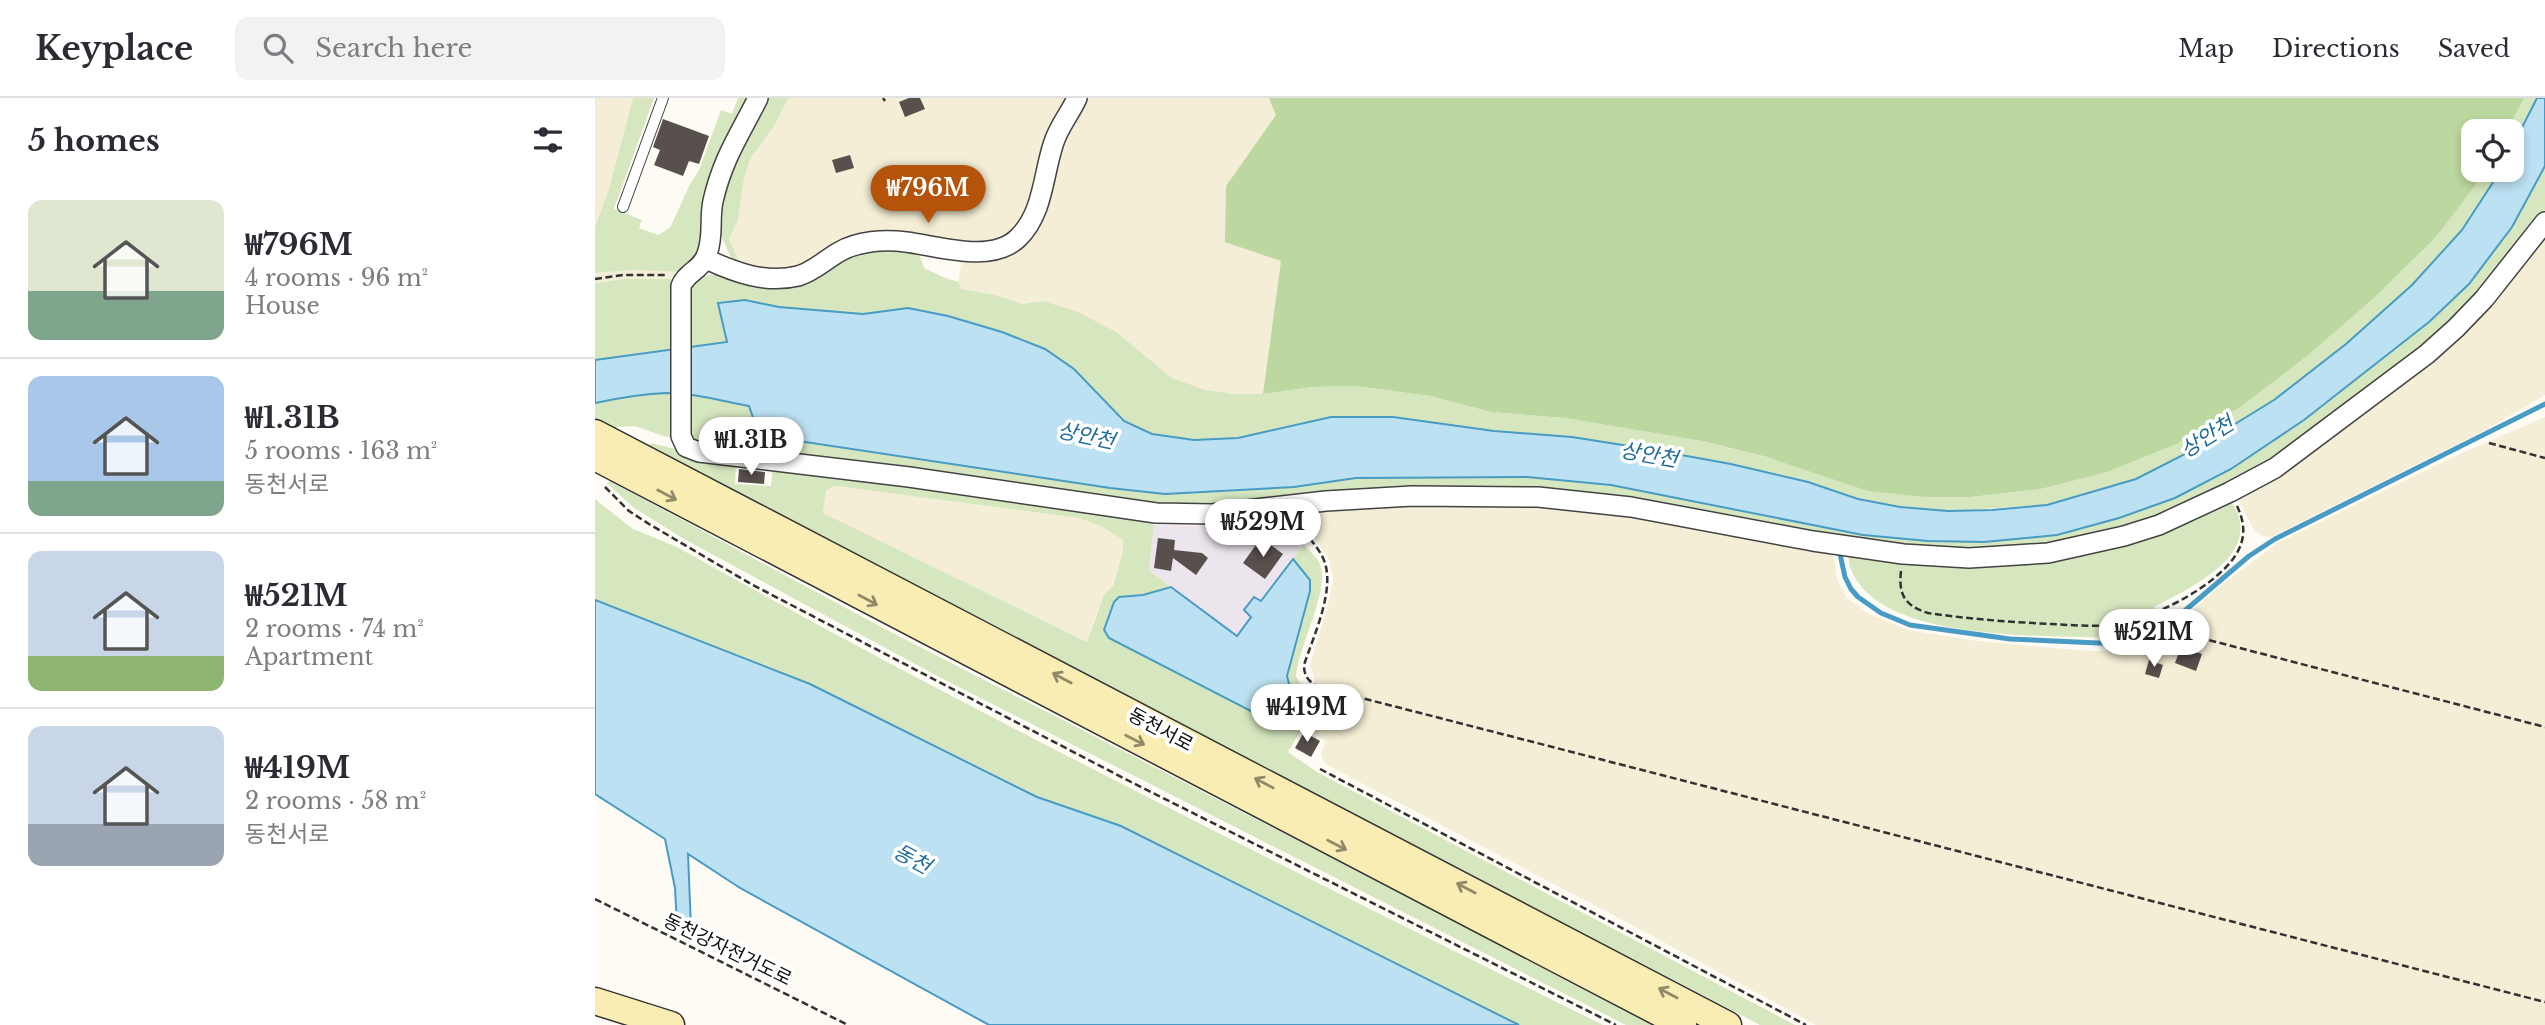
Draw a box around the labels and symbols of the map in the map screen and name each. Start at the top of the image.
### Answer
pin: ₩796M [879,166,977,225]
water label: 상안천 [2176,409,2241,463]
water label: 상안천 [1055,417,1120,455]
pin: ₩1.31B [694,418,808,477]
water label: 상안천 [1618,437,1682,473]
one-way arrow [656,488,677,502]
pin: ₩529M [1214,500,1312,559]
one-way arrow [857,594,878,608]
pin: ₩521M [2105,610,2203,669]
one-way arrow [1053,670,1073,684]
pin: ₩419M [1258,684,1356,744]
street label: 동천서로 [1124,703,1197,756]
one-way arrow [1124,734,1145,748]
one-way arrow [1254,776,1275,789]
water label: 동천 [889,838,938,881]
one-way arrow [1326,839,1347,853]
one-way arrow [1456,881,1477,894]
street label: 동천강자전거도로 [660,908,796,990]
one-way arrow [1658,986,1678,1000]

